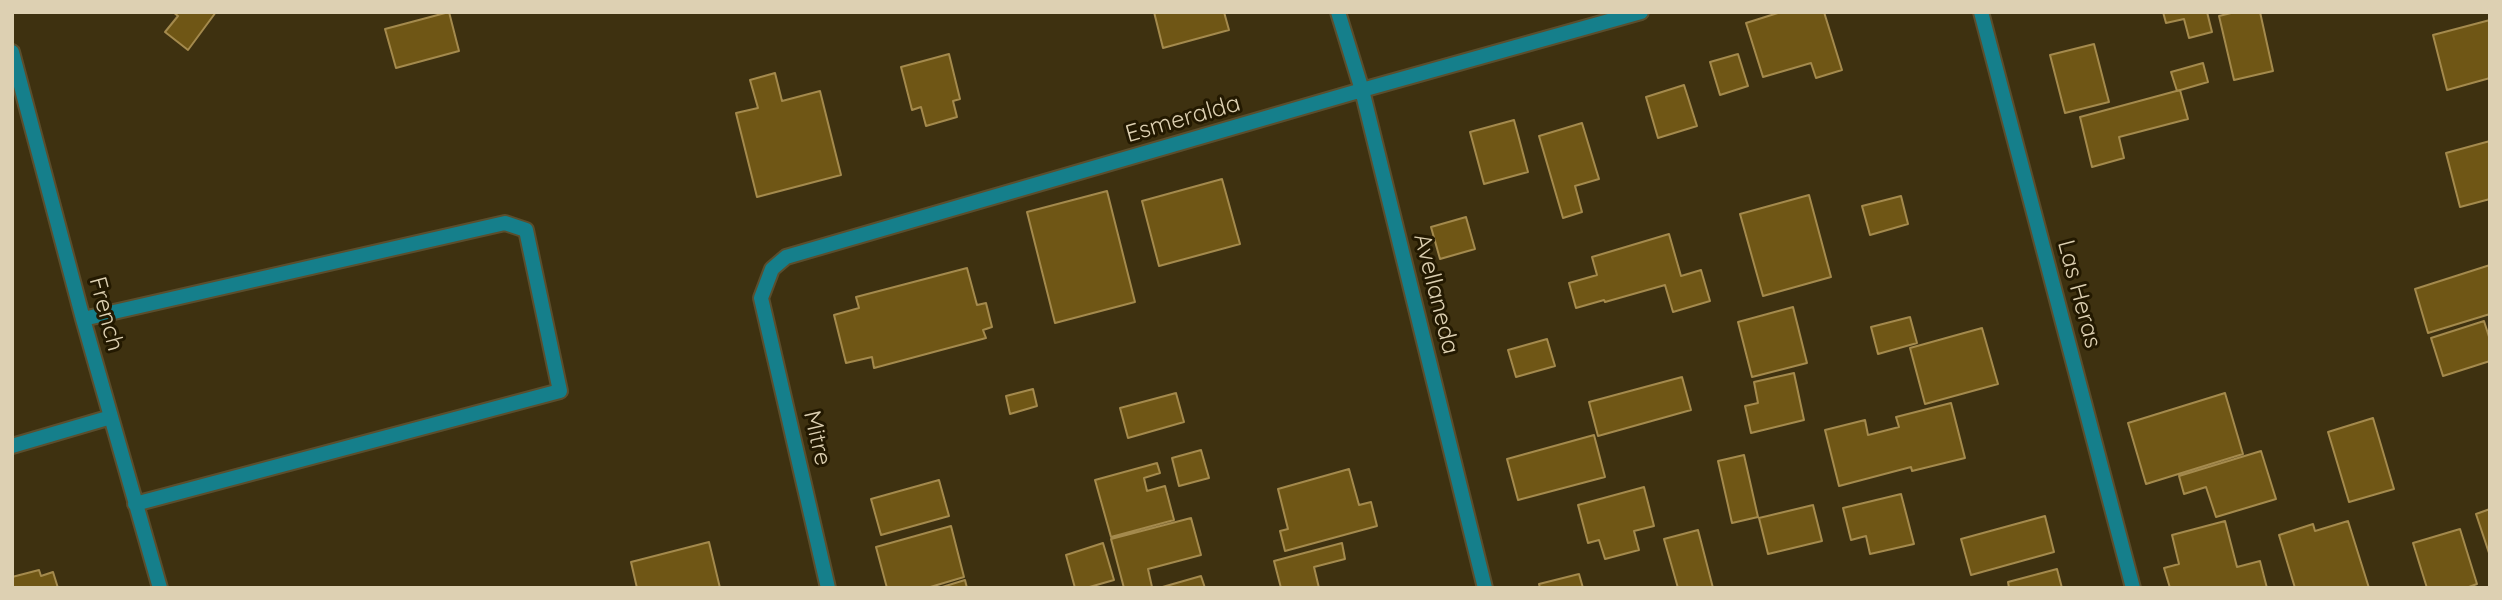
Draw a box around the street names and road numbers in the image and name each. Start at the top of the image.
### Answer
street label: Esmeralda [1122,89,1244,149]
street label: Avellaneda [1407,231,1465,357]
street label: Las Heras [2051,237,2107,351]
street label: French [82,274,130,354]
street label: Mitre [797,408,837,468]

